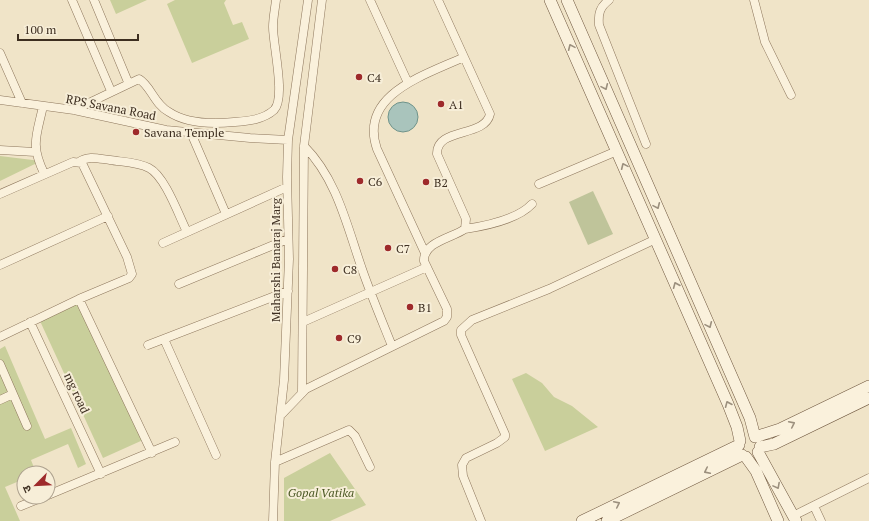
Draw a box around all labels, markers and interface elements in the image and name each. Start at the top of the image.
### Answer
scale bar [18,16,138,42]
text: 100 m [24,22,57,37]
one-way arrow [568,44,576,51]
place label: C4 [367,70,382,85]
marker: C4 [354,72,364,82]
one-way arrow [600,83,608,90]
street label: RPS Savana Road [65,91,158,123]
place label: A1 [449,97,464,112]
marker: A1 [436,99,446,109]
place label: Savana Temple [144,125,224,140]
marker: Savana Temple [131,127,141,137]
one-way arrow [621,162,629,170]
place label: C6 [368,174,383,189]
place label: B2 [434,175,448,190]
marker: C6 [355,176,365,186]
marker: B2 [421,177,431,187]
street label: Maharshi Banaraj Marg [268,197,283,322]
one-way arrow [652,202,660,209]
place label: C7 [396,241,410,256]
marker: C7 [383,243,393,253]
place label: C8 [343,262,357,277]
marker: C8 [330,264,340,274]
one-way arrow [673,281,681,289]
place label: B1 [418,300,432,315]
marker: B1 [405,302,415,312]
one-way arrow [704,321,712,329]
place label: C9 [347,331,361,346]
marker: C9 [334,333,344,343]
street label: mg road [61,370,93,416]
one-way arrow [724,401,732,408]
one-way arrow [787,421,795,429]
north arrow [16,465,56,505]
one-way arrow [704,467,712,474]
one-way arrow [773,482,780,489]
text: उ [19,483,35,495]
park label: Gopal Vatika [288,485,354,500]
one-way arrow [613,501,621,509]

